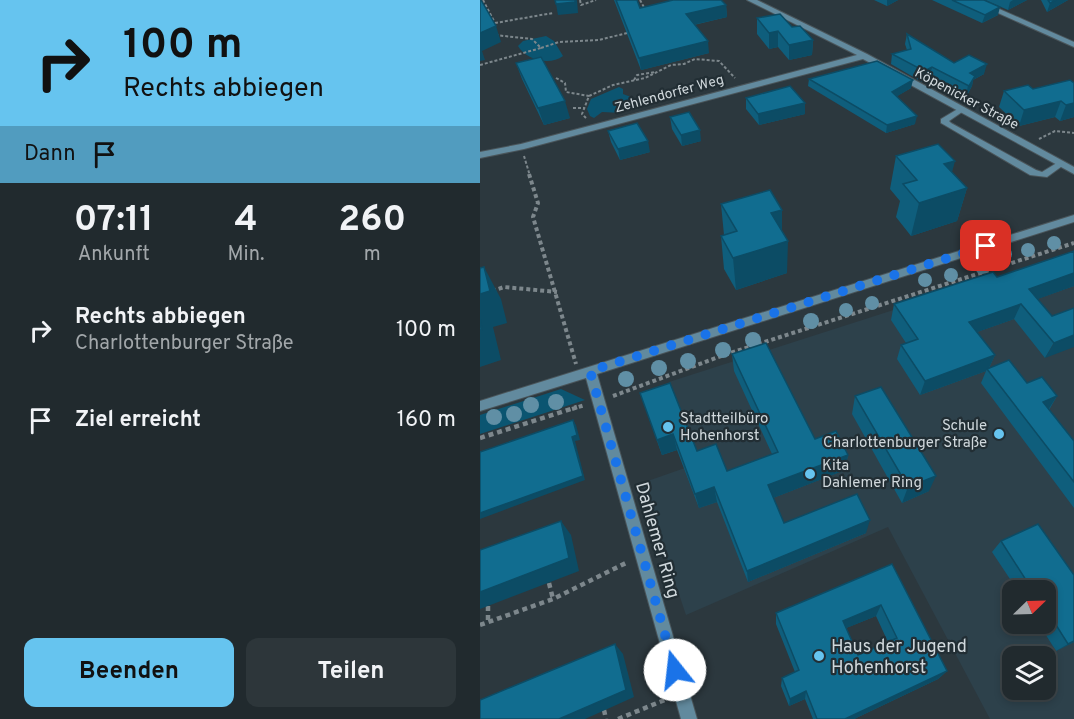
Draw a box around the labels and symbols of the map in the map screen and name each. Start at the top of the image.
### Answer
street label: Köpenicker Straße [911,65,1021,134]
street label: Zehlendorfer Weg [613,72,726,117]
pin [960,220,1011,271]
place label: Stadtteilbüro Hohenhorst [680,410,768,446]
place label: Schule Charlottenburger Straße [823,417,987,453]
marker: Stadtteilbüro Hohenhorst [661,420,675,434]
marker: Schule Charlottenburger Straße [992,427,1006,441]
place label: Kita Dahlemer Ring [822,457,922,493]
marker: Kita Dahlemer Ring [803,467,817,481]
street label: Dahlemer Ring [629,480,684,601]
north arrow [1002,580,1056,634]
place label: Haus der Jugend Hohenhorst [831,636,967,680]
position arrow [643,638,707,702]
marker: Haus der Jugend Hohenhorst [812,649,826,663]

